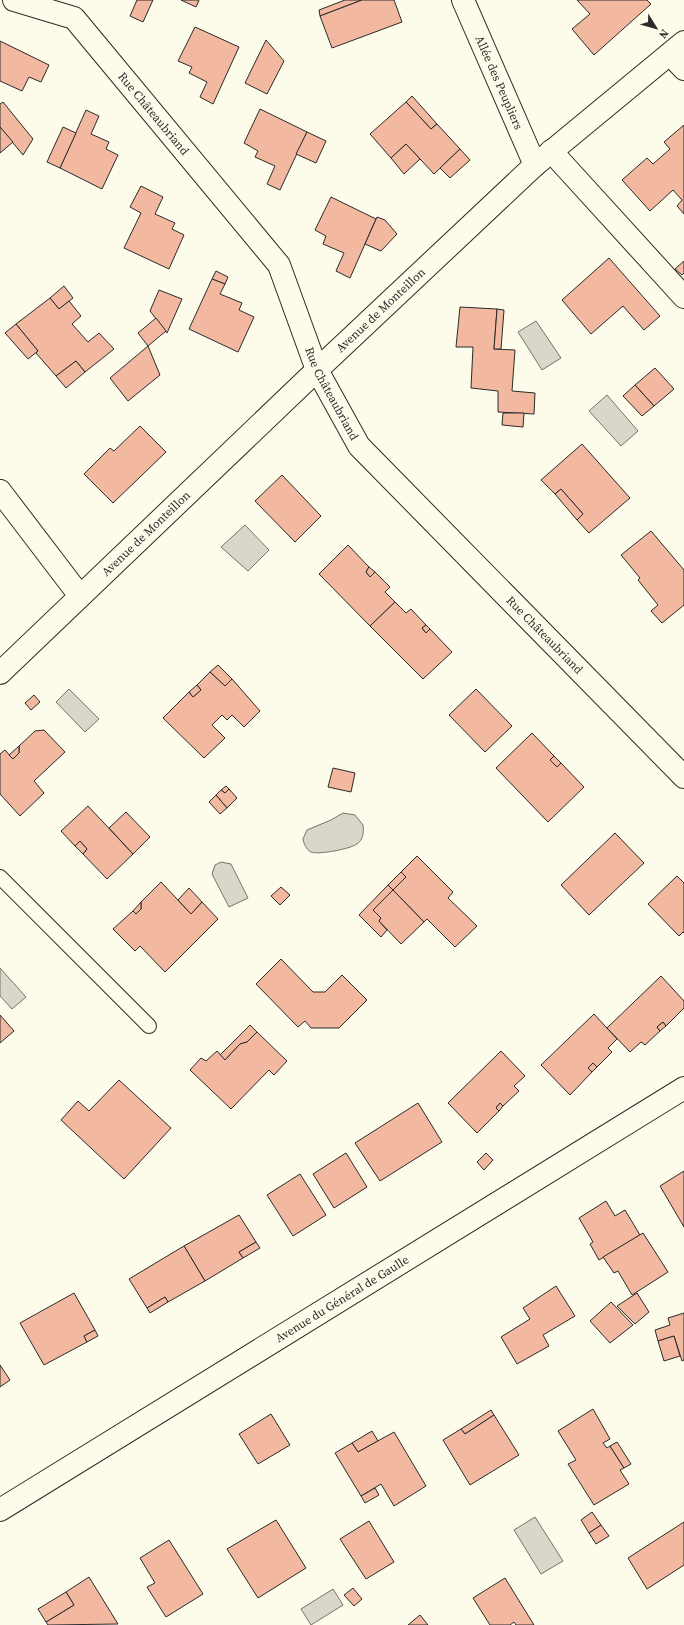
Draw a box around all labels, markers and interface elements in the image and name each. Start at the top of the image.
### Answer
north arrow [636,8,676,48]
text: N [655,26,672,41]
street label: Allée des Peupliers [471,33,527,132]
street label: Rue Châteaubriand [114,69,193,159]
street label: Avenue de Monteillon [333,264,429,356]
street label: Rue Châteaubriand [301,345,362,443]
street label: Avenue de Monteillon [98,487,194,580]
street label: Rue Châteaubriand [503,593,587,678]
street label: Avenue du Général de Gaulle [272,1252,412,1346]

